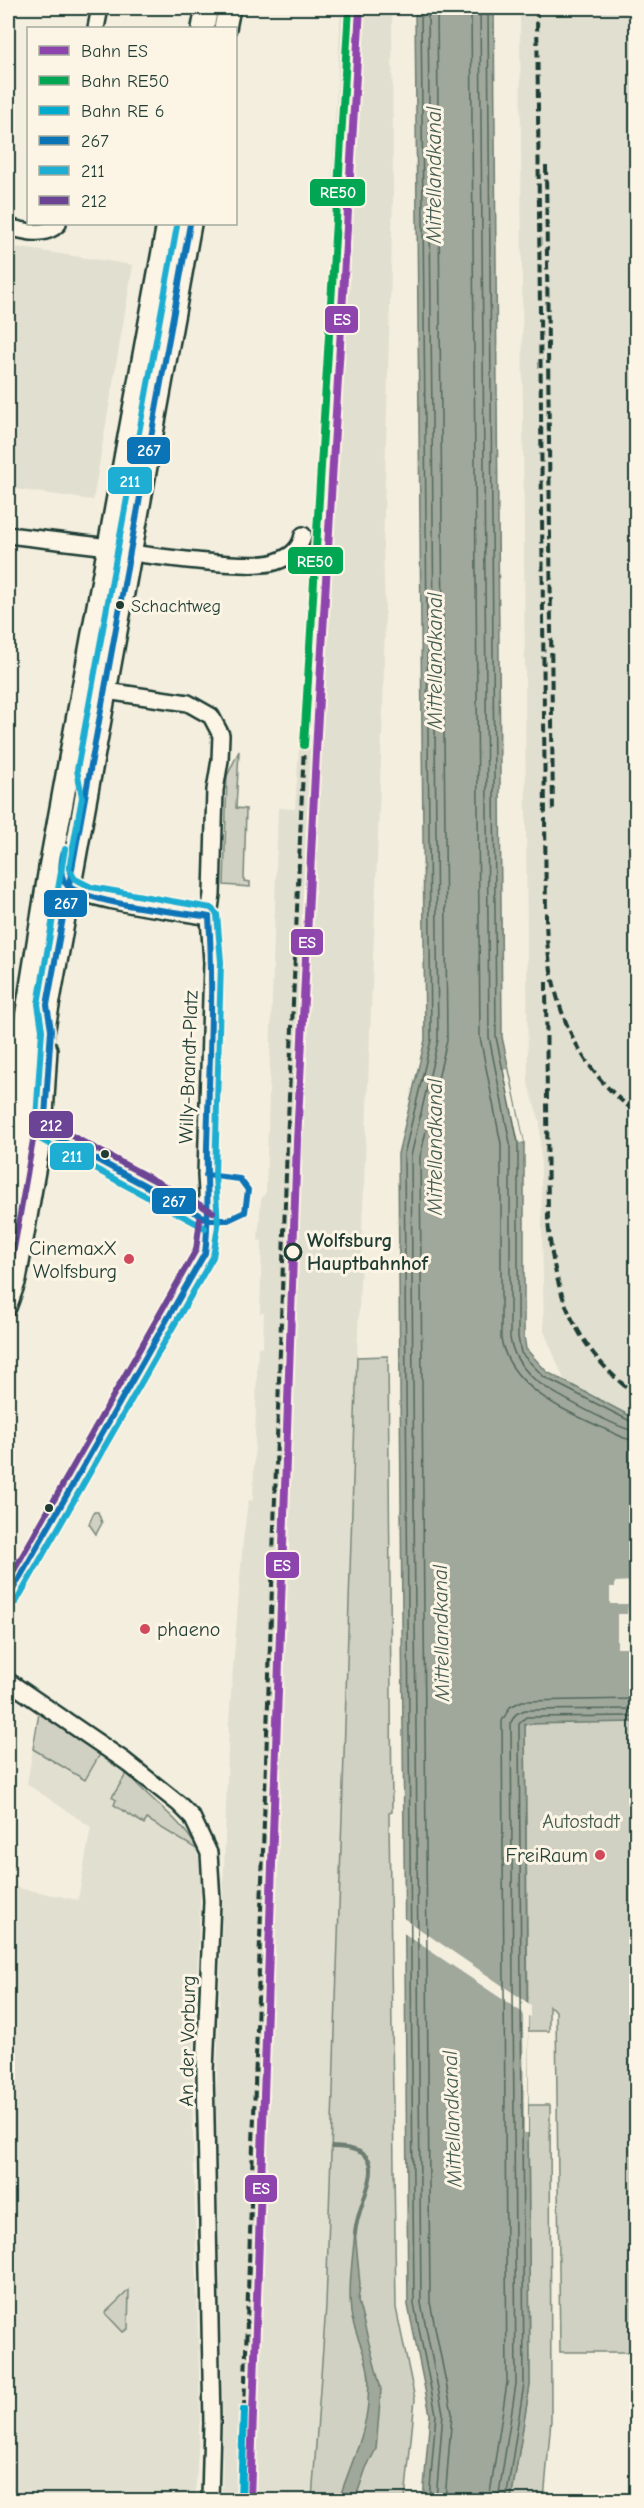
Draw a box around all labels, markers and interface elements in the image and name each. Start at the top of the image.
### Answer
legend [27,27,237,225]
text: Bahn ES [81,41,148,62]
text: Bahn RE50 [81,71,169,92]
text: Bahn RE 6 [81,101,164,122]
water label: Mittellandkanal [422,106,446,244]
text: 267 [81,131,109,152]
text: 211 [81,161,105,182]
line badge: RE50 [309,178,366,207]
text: RE50 [320,184,356,202]
text: 212 [81,191,107,212]
line badge: ES [324,305,359,334]
text: ES [333,311,351,329]
line badge: 267 [126,436,171,465]
text: 267 [137,442,162,460]
line badge: 211 [107,466,153,495]
text: 211 [120,473,140,491]
line badge: RE50 [287,546,344,575]
text: RE50 [297,553,333,571]
water label: Mittellandkanal [423,592,447,730]
place label: Schachtweg [131,596,221,617]
marker: Schachtweg [114,599,126,611]
line badge: 267 [43,889,88,918]
text: 267 [54,895,79,913]
line badge: ES [290,928,324,956]
text: ES [298,934,316,952]
street label: Willy-Brandt-Platz [174,990,203,1144]
water label: Mittellandkanal [423,1078,447,1216]
line badge: 212 [28,1110,74,1139]
text: 212 [40,1117,62,1135]
line badge: 211 [49,1142,95,1171]
text: 211 [62,1148,82,1166]
unlabelled marker [99,1148,111,1160]
line badge: 267 [151,1187,197,1215]
text: 267 [162,1193,187,1211]
place label: Wolfsburg Hauptbahnhof [307,1229,430,1275]
place label: CinemaxX Wolfsburg [29,1237,117,1283]
marker: Wolfsburg Hauptbahnhof [284,1243,302,1261]
marker: CinemaxX Wolfsburg [122,1252,136,1266]
unlabelled marker [43,1502,55,1514]
line badge: ES [265,1551,300,1579]
text: ES [273,1557,291,1575]
water label: Mittellandkanal [428,1564,454,1703]
place label: phaeno [157,1618,220,1641]
marker: phaeno [138,1622,152,1636]
park label: Autostadt [542,1810,621,1833]
place label: FreiRaum [506,1844,588,1867]
marker: FreiRaum [593,1848,607,1862]
street label: An der Vorburg [175,1975,200,2107]
water label: Mittellandkanal [438,2050,466,2189]
line badge: ES [244,2174,278,2203]
text: ES [252,2180,270,2198]

